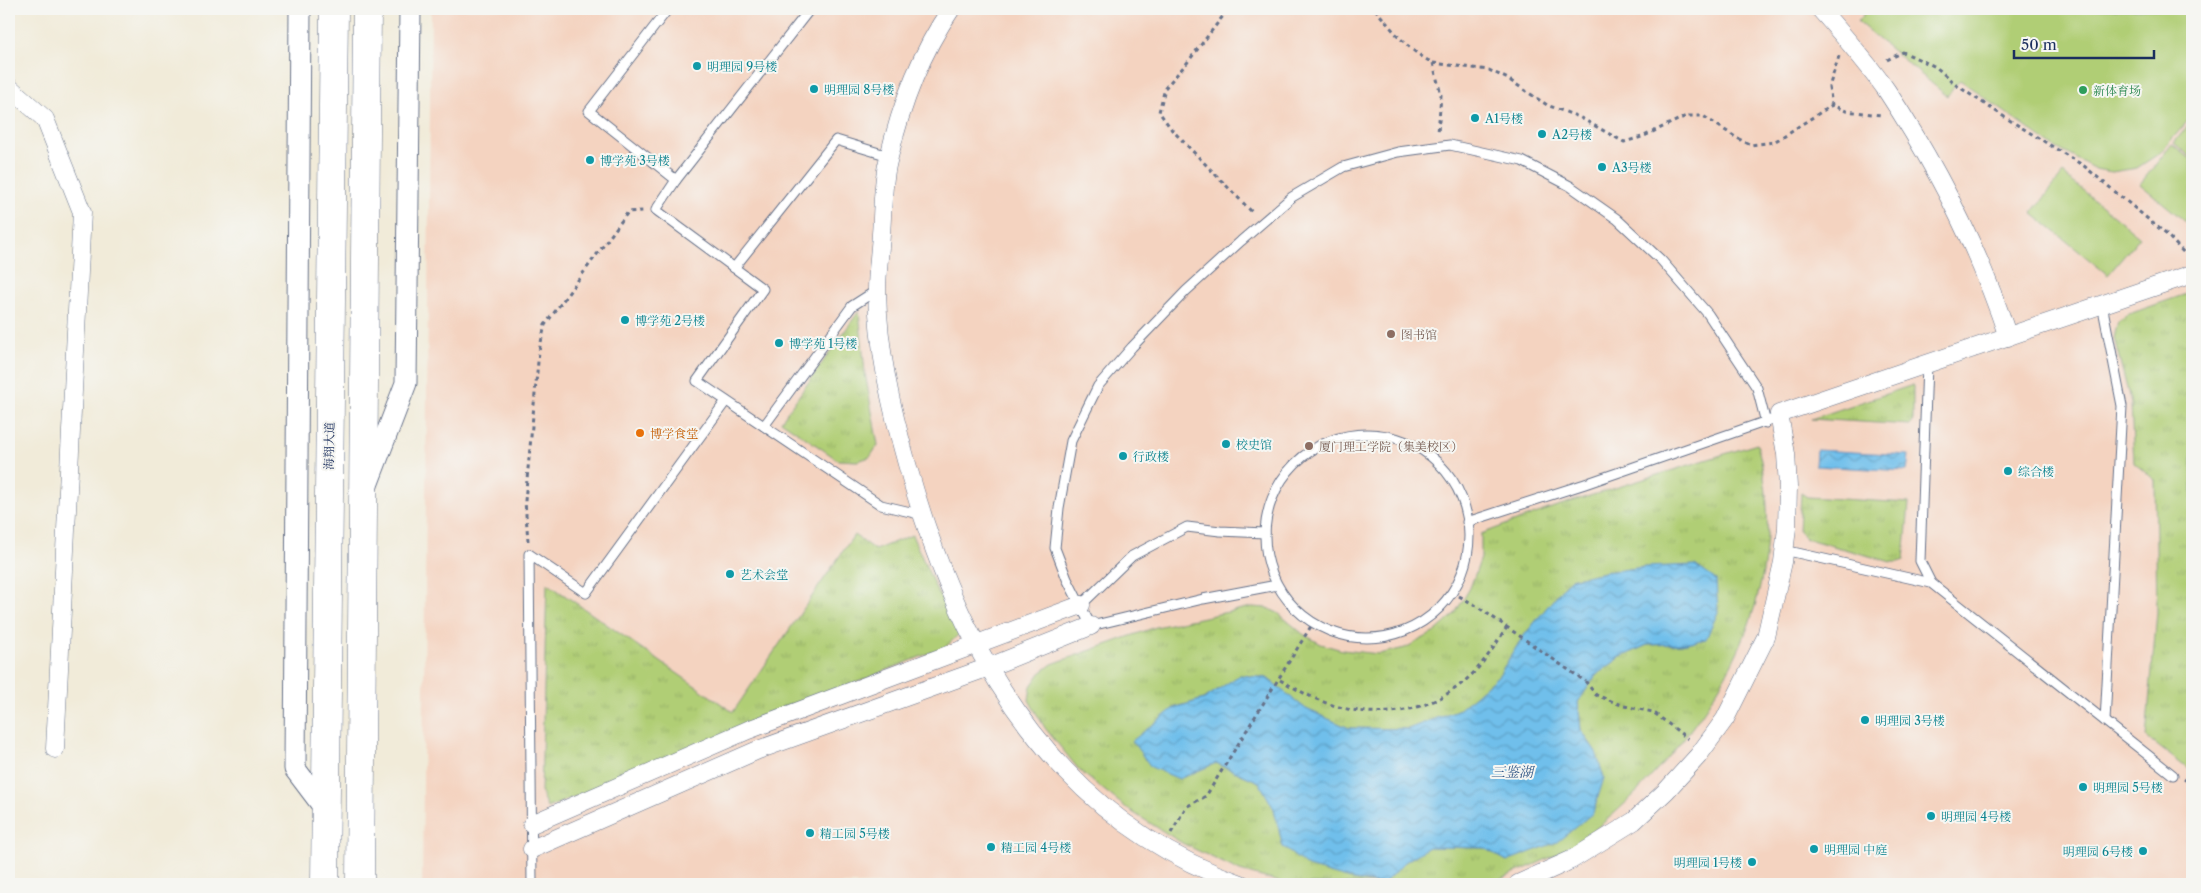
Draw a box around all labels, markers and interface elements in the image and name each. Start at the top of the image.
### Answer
scale bar [2014,28,2154,60]
text: 50 m [2021,35,2057,54]
place label: 明理园 9号楼 [707,59,777,74]
marker: 明理园 9号楼 [691,60,703,72]
place label: 明理园 8号楼 [824,82,894,97]
marker: 明理园 8号楼 [808,83,820,95]
place label: 新体育场 [2093,83,2141,98]
marker: 新体育场 [2077,84,2089,96]
place label: A1号楼 [1484,111,1523,126]
marker: A1号楼 [1469,112,1481,124]
place label: A2号楼 [1551,127,1592,142]
marker: A2号楼 [1536,128,1548,140]
place label: 博学苑 3号楼 [600,153,670,168]
marker: 博学苑 3号楼 [584,154,596,166]
place label: A3号楼 [1611,160,1652,175]
marker: A3号楼 [1596,161,1608,173]
place label: 博学苑 2号楼 [635,313,705,328]
marker: 博学苑 2号楼 [619,314,631,326]
place label: 图书馆 [1401,327,1437,342]
marker: 图书馆 [1385,328,1397,340]
place label: 博学苑 1号楼 [789,336,857,351]
marker: 博学苑 1号楼 [773,337,785,349]
street label: 海翔大道 [321,422,337,470]
place label: 博学食堂 [650,426,698,441]
marker: 博学食堂 [634,427,646,439]
place label: 校史馆 [1236,437,1272,452]
marker: 校史馆 [1220,438,1232,450]
place label: 厦门理工学院（集美校区） [1319,439,1463,454]
marker: 厦门理工学院（集美校区） [1303,440,1315,452]
place label: 行政楼 [1133,449,1169,464]
marker: 行政楼 [1117,450,1129,462]
place label: 综合楼 [2018,464,2054,479]
marker: 综合楼 [2002,465,2014,477]
place label: 艺术会堂 [740,567,788,582]
marker: 艺术会堂 [724,568,736,580]
place label: 明理园 3号楼 [1875,713,1945,728]
marker: 明理园 3号楼 [1859,714,1871,726]
water label: 三鉴湖 [1491,763,1536,781]
place label: 明理园 5号楼 [2093,780,2163,795]
marker: 明理园 5号楼 [2077,781,2089,793]
place label: 明理园 4号楼 [1941,809,2011,824]
marker: 明理园 4号楼 [1925,810,1937,822]
place label: 精工园 5号楼 [820,826,890,841]
marker: 精工园 5号楼 [804,827,816,839]
place label: 精工园 4号楼 [1001,840,1071,855]
marker: 精工园 4号楼 [985,841,997,853]
place label: 明理园 中庭 [1824,842,1887,857]
marker: 明理园 中庭 [1808,843,1820,855]
place label: 明理园 6号楼 [2063,844,2133,859]
marker: 明理园 6号楼 [2137,845,2149,857]
place label: 明理园 1号楼 [1674,855,1742,870]
marker: 明理园 1号楼 [1746,856,1758,868]

